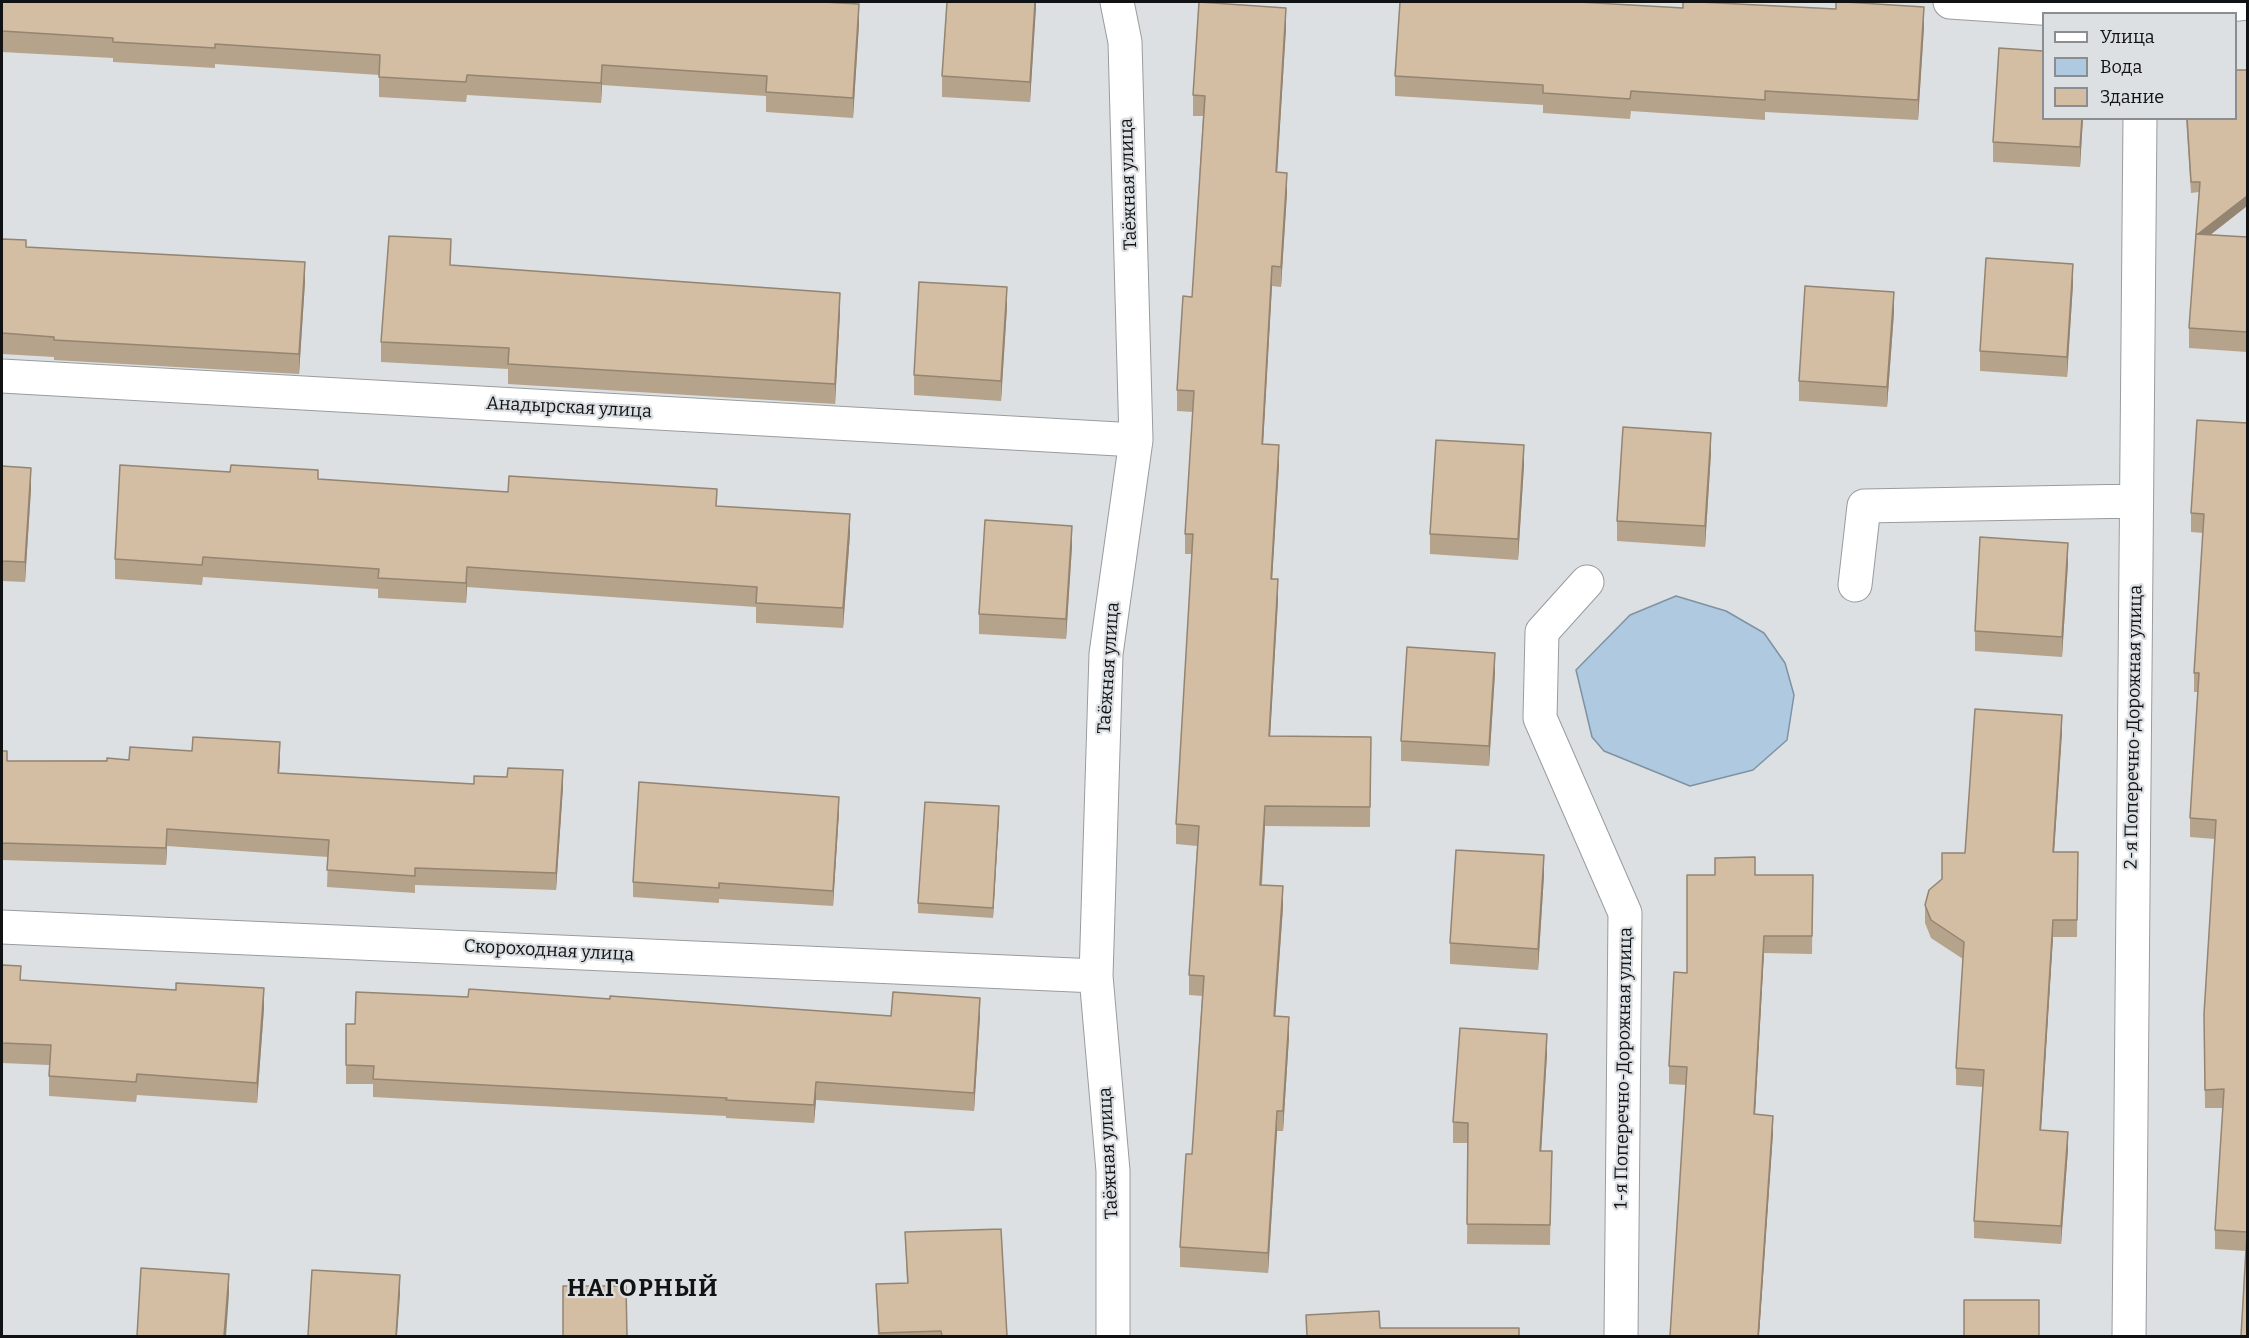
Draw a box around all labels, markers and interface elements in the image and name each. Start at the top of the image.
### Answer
legend [2042,12,2237,120]
text: Улица [2100,26,2155,48]
text: Вода [2100,56,2142,78]
text: Здание [2100,86,2164,108]
street label: Таёжная улица [1116,118,1142,250]
street label: Анадырская улица [486,393,652,423]
street label: 2-я Поперечно-Дорожная улица [2121,585,2147,869]
street label: Таёжная улица [1094,601,1124,735]
street label: 1-я Поперечно-Дорожная улица [1611,927,1637,1209]
street label: Скороходная улица [463,936,635,966]
street label: Таёжная улица [1095,1087,1123,1219]
district label: НАГОРНЫЙ [567,1275,719,1303]

